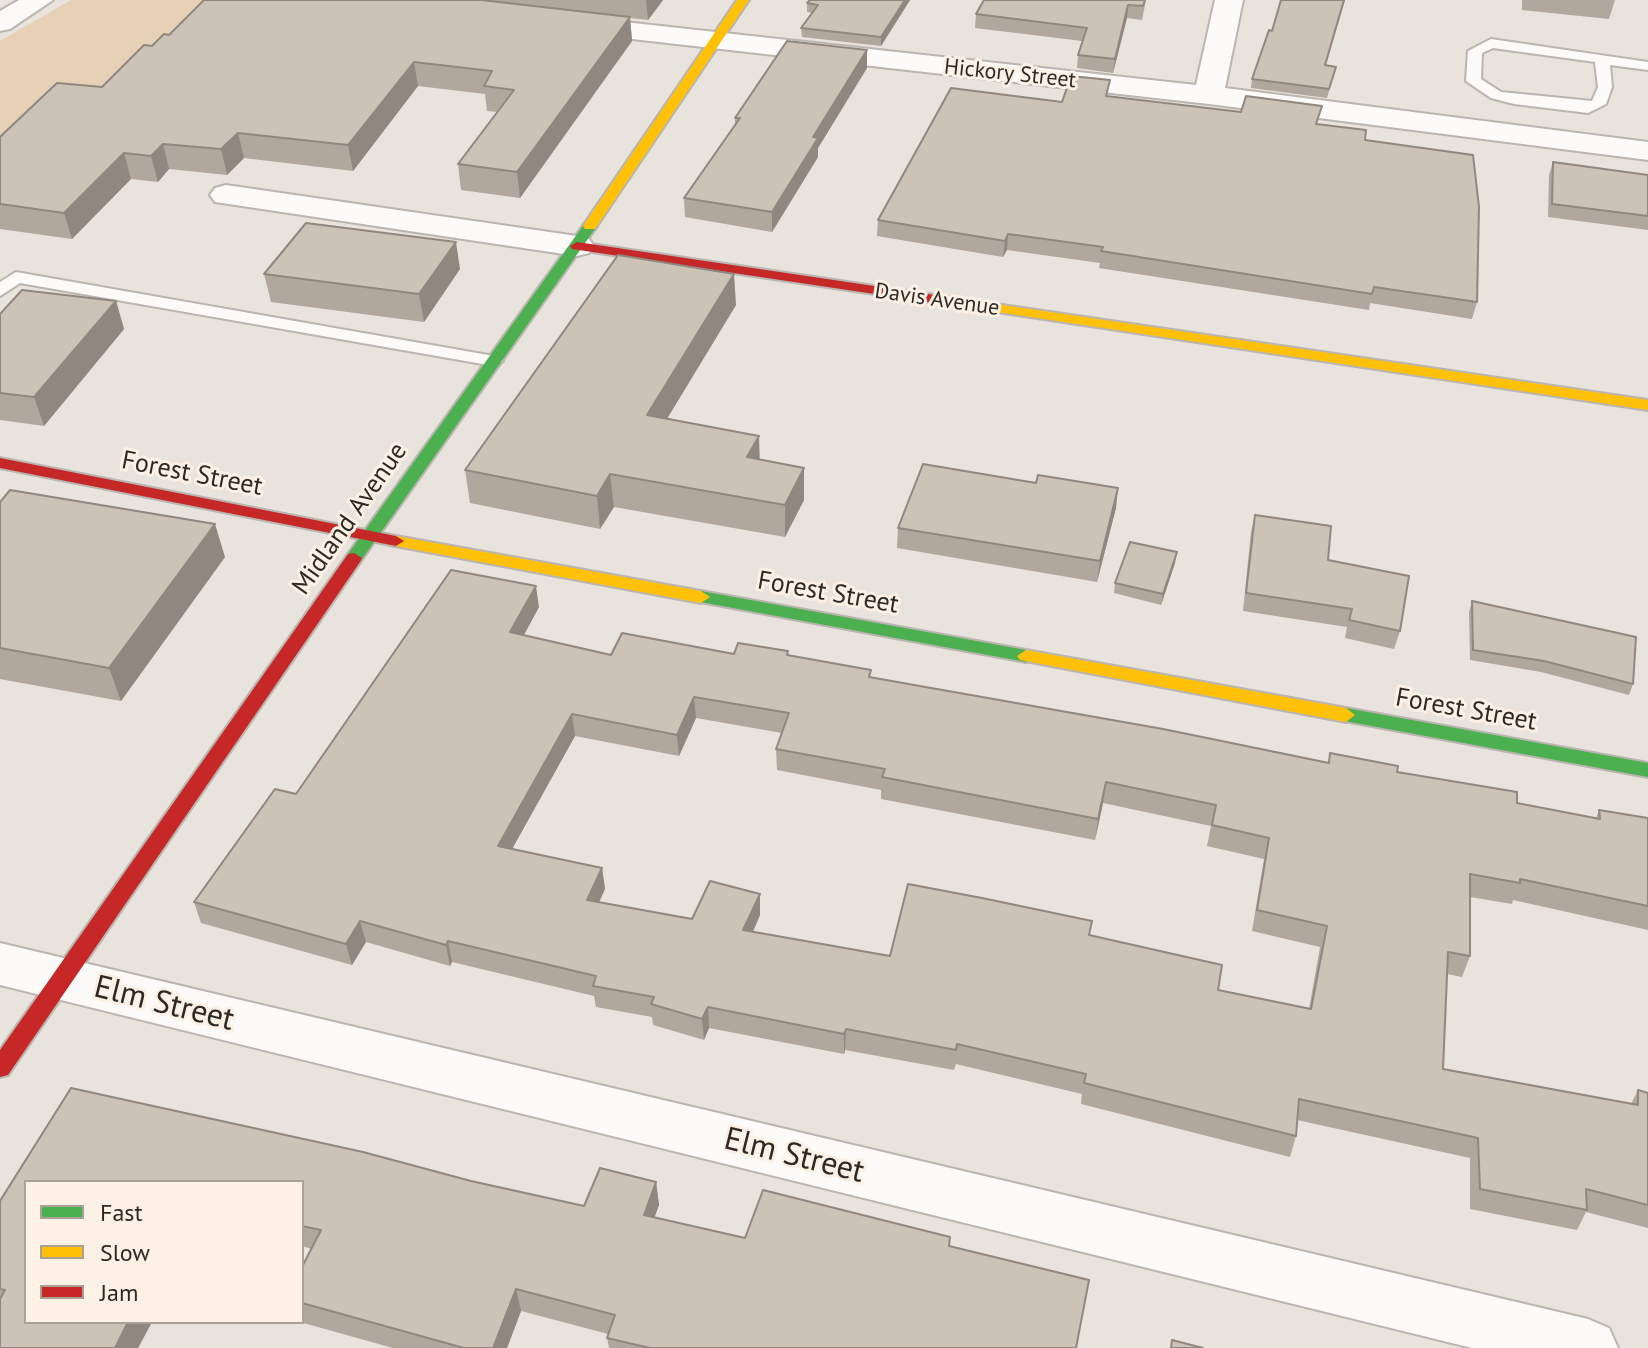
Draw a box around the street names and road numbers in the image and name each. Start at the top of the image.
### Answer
street label: Hickory Street [943,54,1077,94]
street label: Davis Avenue [873,278,1001,322]
street label: Midland Avenue [286,437,414,601]
street label: Forest Street [119,445,265,503]
street label: Forest Street [755,565,901,621]
street label: Forest Street [1393,682,1539,738]
street label: Elm Street [90,968,238,1040]
street label: Elm Street [720,1120,868,1192]

